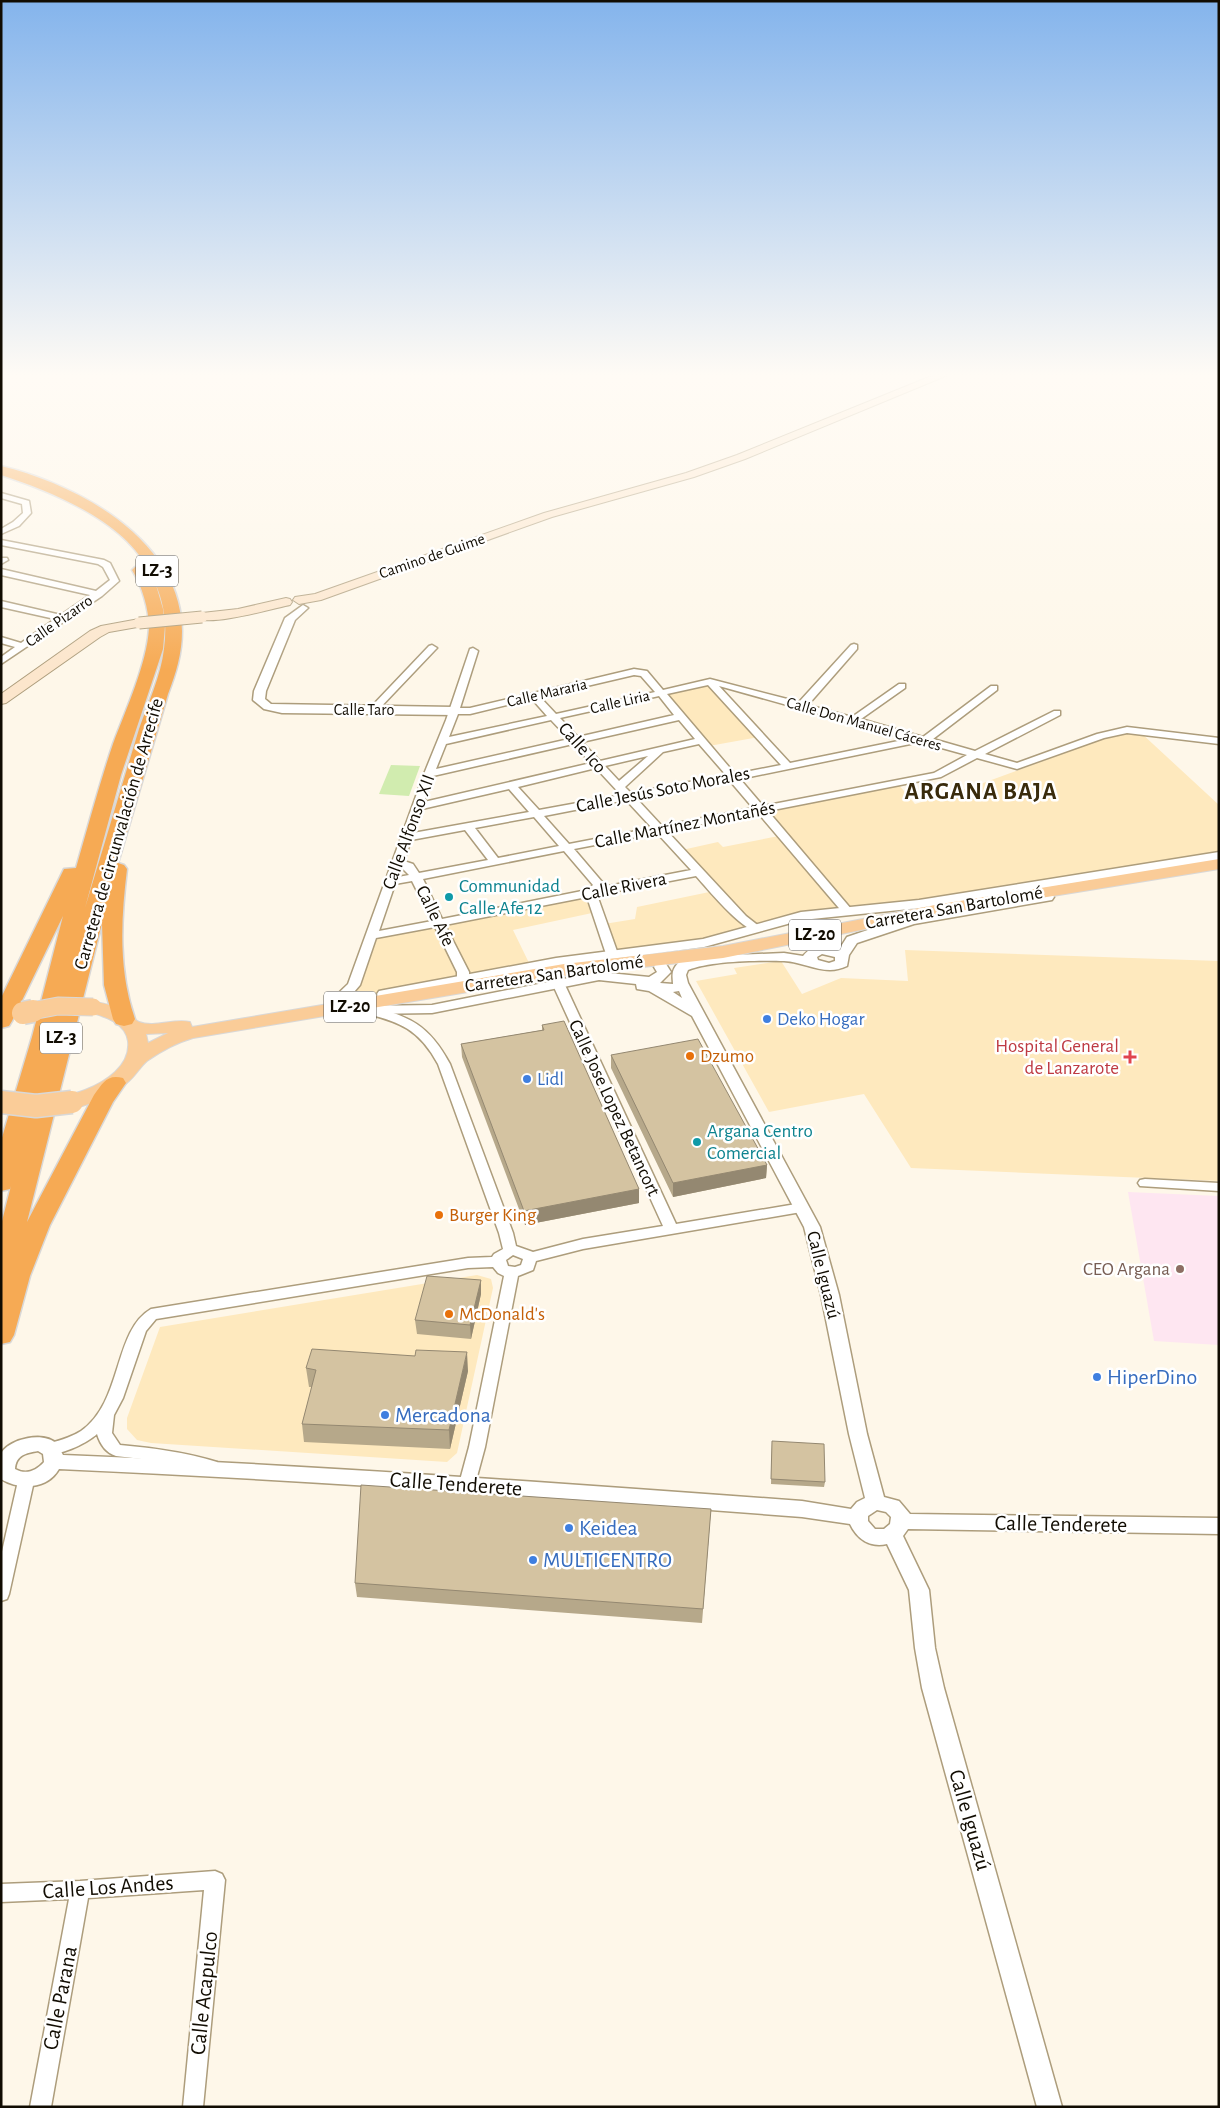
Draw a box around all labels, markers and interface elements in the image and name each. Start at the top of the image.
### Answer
street label: Camino de Guime [377,530,487,582]
road number: LZ-3 [136,556,178,586]
street label: Calle Pizarro [23,592,96,650]
street label: Calle Mararia [505,676,589,710]
street label: Calle Liria [589,687,651,717]
street label: Calle Don Manuel Cáceres [785,694,943,754]
street label: Carretera de circunvalación de Arrecife [71,696,167,972]
street label: Calle Taro [334,702,394,718]
street label: Calle Ico [554,719,610,777]
street label: Calle Jesús Soto Morales [575,764,751,816]
street label: Calle Alfonso XII [379,772,439,892]
district label: ARGANA BAJA [904,780,1058,804]
street label: Calle Martínez Montañés [593,798,777,852]
street label: Calle Rivera [580,869,668,905]
place label: Communidad Calle Afe 12 [459,877,560,918]
street label: Calle Afe [412,883,458,949]
street label: Carretera San Bartolomé [864,883,1044,933]
marker: Communidad Calle Afe 12 [443,891,455,903]
road number: LZ-20 [789,920,841,950]
street label: Carretera San Bartolomé [464,952,644,996]
road number: LZ-20 [324,992,376,1022]
place label: Deko Hogar [777,1010,865,1029]
marker: Deko Hogar [761,1013,773,1025]
street label: Calle Jose Lopez Betancort [565,1017,663,1199]
road number: LZ-3 [40,1022,82,1054]
place label: Hospital General de Lanzarote [995,1037,1119,1078]
place label: Dzumo [700,1047,754,1066]
marker: Dzumo [684,1050,696,1062]
marker: Hospital General de Lanzarote [1123,1050,1137,1064]
place label: Lidl [537,1070,564,1089]
marker: Lidl [521,1073,533,1085]
place label: Argana Centro Comercial [707,1122,813,1163]
marker: Argana Centro Comercial [691,1136,703,1148]
place label: Burger King [449,1206,537,1225]
marker: Burger King [433,1209,445,1221]
street label: Calle Iguazú [803,1229,843,1321]
place label: CEO Argana [1083,1260,1170,1279]
marker: CEO Argana [1174,1263,1186,1275]
place label: McDonald's [459,1305,545,1324]
marker: McDonald's [443,1308,455,1320]
place label: HiperDino [1107,1366,1197,1388]
marker: HiperDino [1091,1371,1103,1383]
place label: Mercadona [395,1404,491,1426]
marker: Mercadona [379,1409,391,1421]
street label: Calle Tenderete [389,1468,523,1500]
street label: Calle Tenderete [994,1512,1128,1536]
place label: Keidea [579,1517,638,1539]
marker: Keidea [563,1522,575,1534]
place label: MULTICENTRO [543,1549,672,1571]
marker: MULTICENTRO [527,1554,539,1566]
street label: Calle Iguazú [945,1767,995,1873]
street label: Calle Los Andes [42,1871,174,1903]
street label: Calle Acapulco [187,1930,221,2056]
street label: Calle Parana [39,1944,81,2052]

